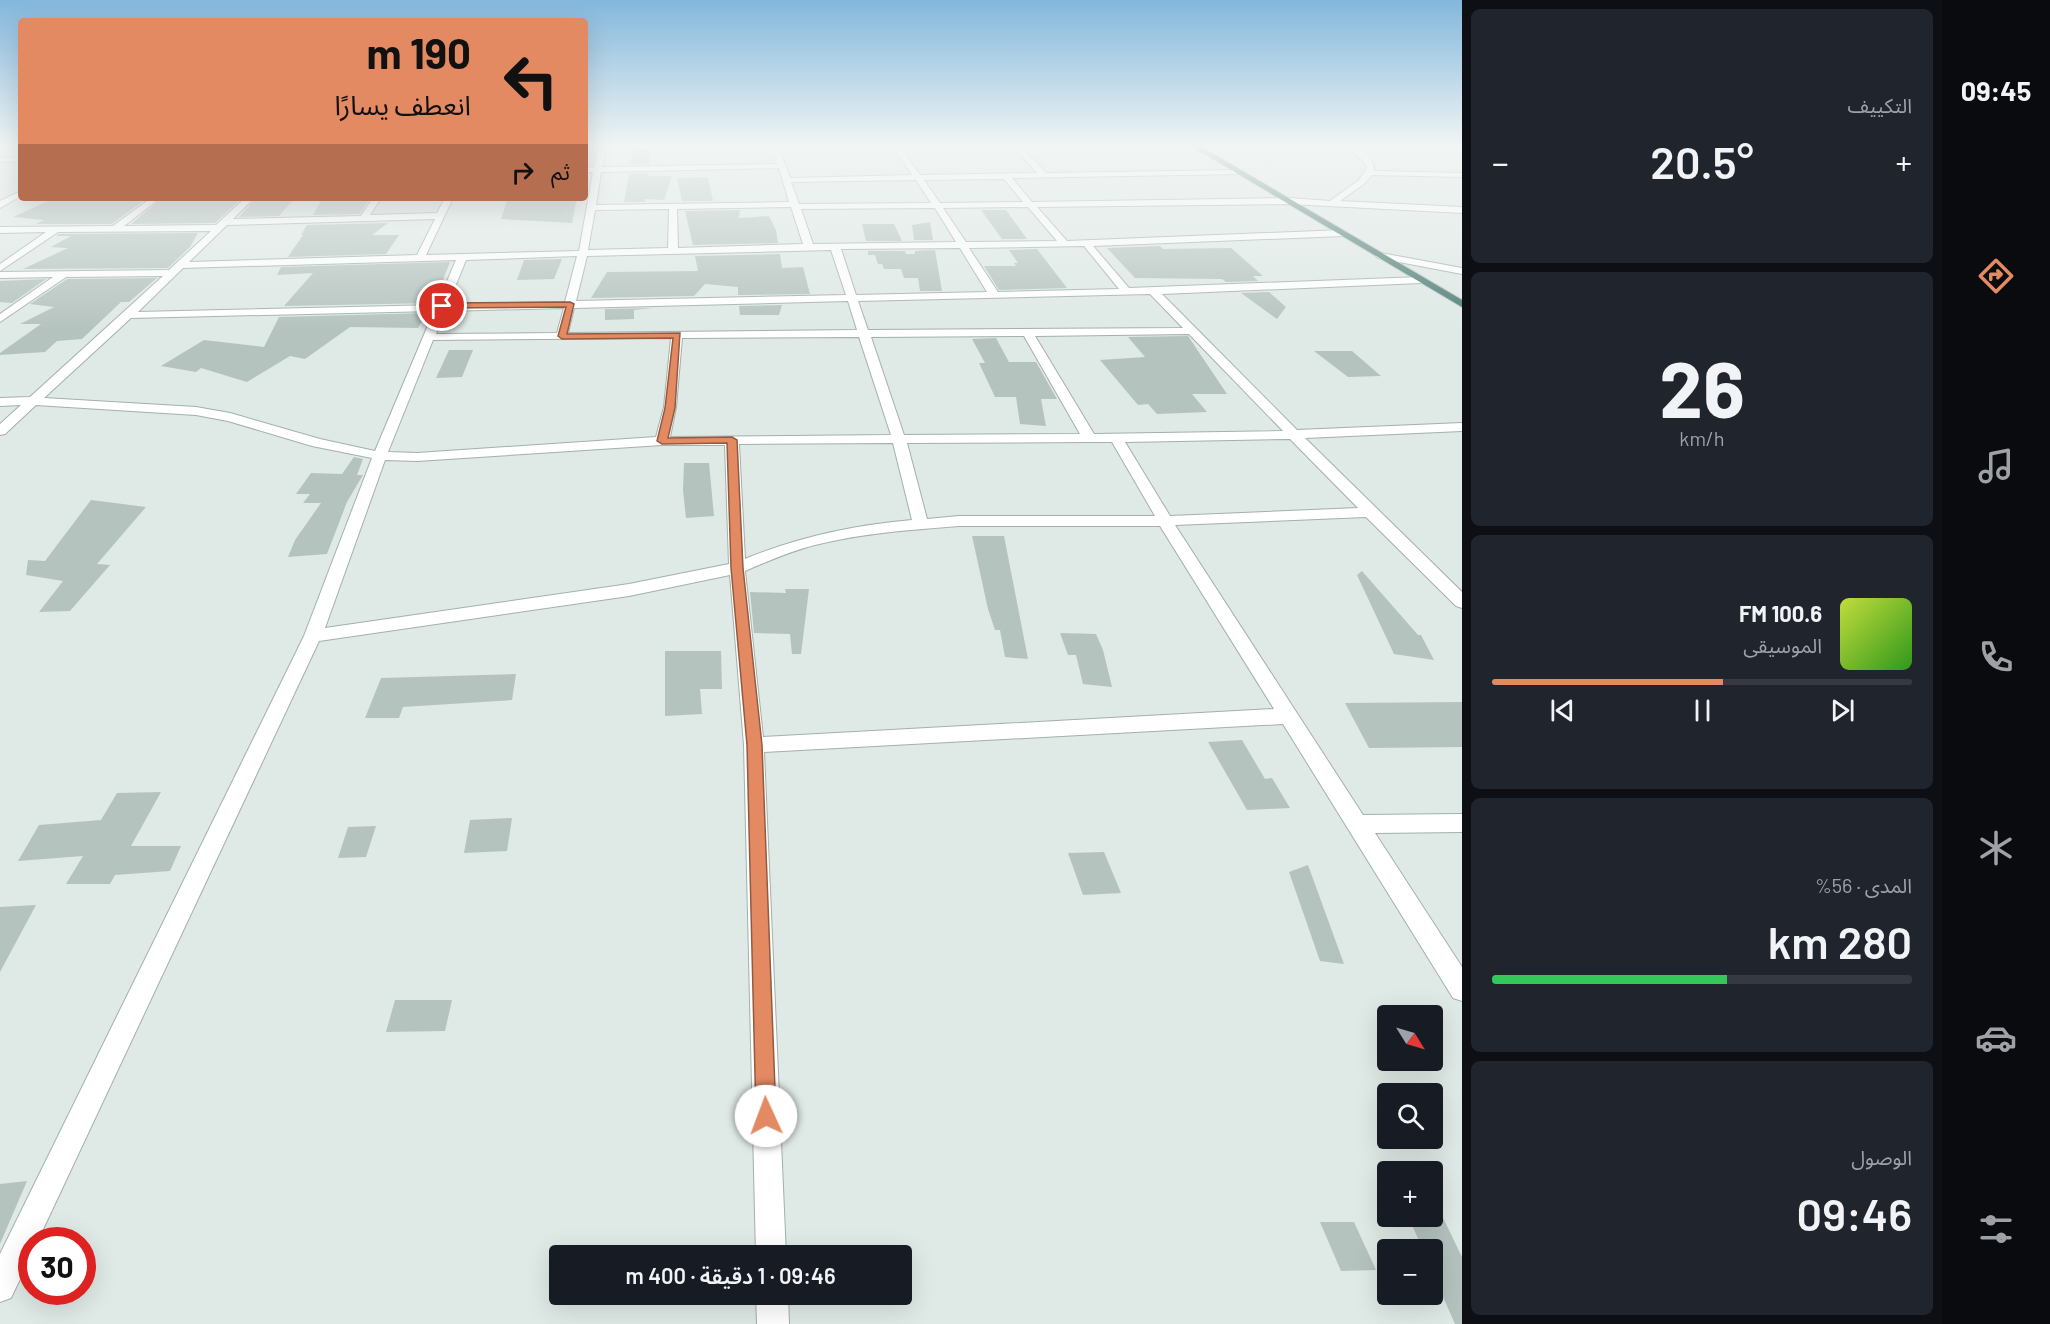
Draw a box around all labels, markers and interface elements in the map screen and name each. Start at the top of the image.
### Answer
text: 190 m [366,27,471,77]
icon: left [492,42,570,120]
text: 09:45 [1961,74,2031,106]
text: انعطف يسارًا [334,88,471,120]
text: التكييف [1848,93,1912,117]
text: 20.5° [1650,134,1754,188]
text: − [1492,142,1509,182]
text: + [1895,142,1912,182]
icon: right [506,156,539,189]
text: ثم [551,158,570,184]
icon: directions [1975,255,2017,297]
pin [416,280,467,331]
icon: arrive [425,289,458,322]
text: 26 [1659,340,1745,434]
text: km/h [1679,426,1725,450]
icon: music [1975,445,2017,487]
text: 100.6 FM [1739,600,1822,626]
text: الموسيقى [1743,633,1822,657]
icon: phone [1975,636,2017,678]
icon: previous [1546,694,1579,727]
icon: pause [1686,694,1719,727]
icon: next [1826,694,1859,727]
icon: climate [1975,827,2017,869]
text: المدى · 56% [1815,873,1912,897]
text: 280 km [1768,914,1912,968]
north arrow [1377,1005,1443,1071]
map controls [1377,1005,1443,1305]
icon: car [1975,1017,2017,1059]
button: search [1377,1083,1443,1149]
position arrow [734,1084,798,1148]
text: الوصول [1851,1145,1912,1169]
button: + [1377,1161,1443,1227]
text: 09:46 [1797,1186,1912,1240]
icon: filters [1975,1208,2017,1250]
speed limit sign: 30 [18,1227,96,1305]
button: − [1377,1239,1443,1305]
text: 09:46 · 1 دقيقة · 400 m [625,1262,836,1288]

